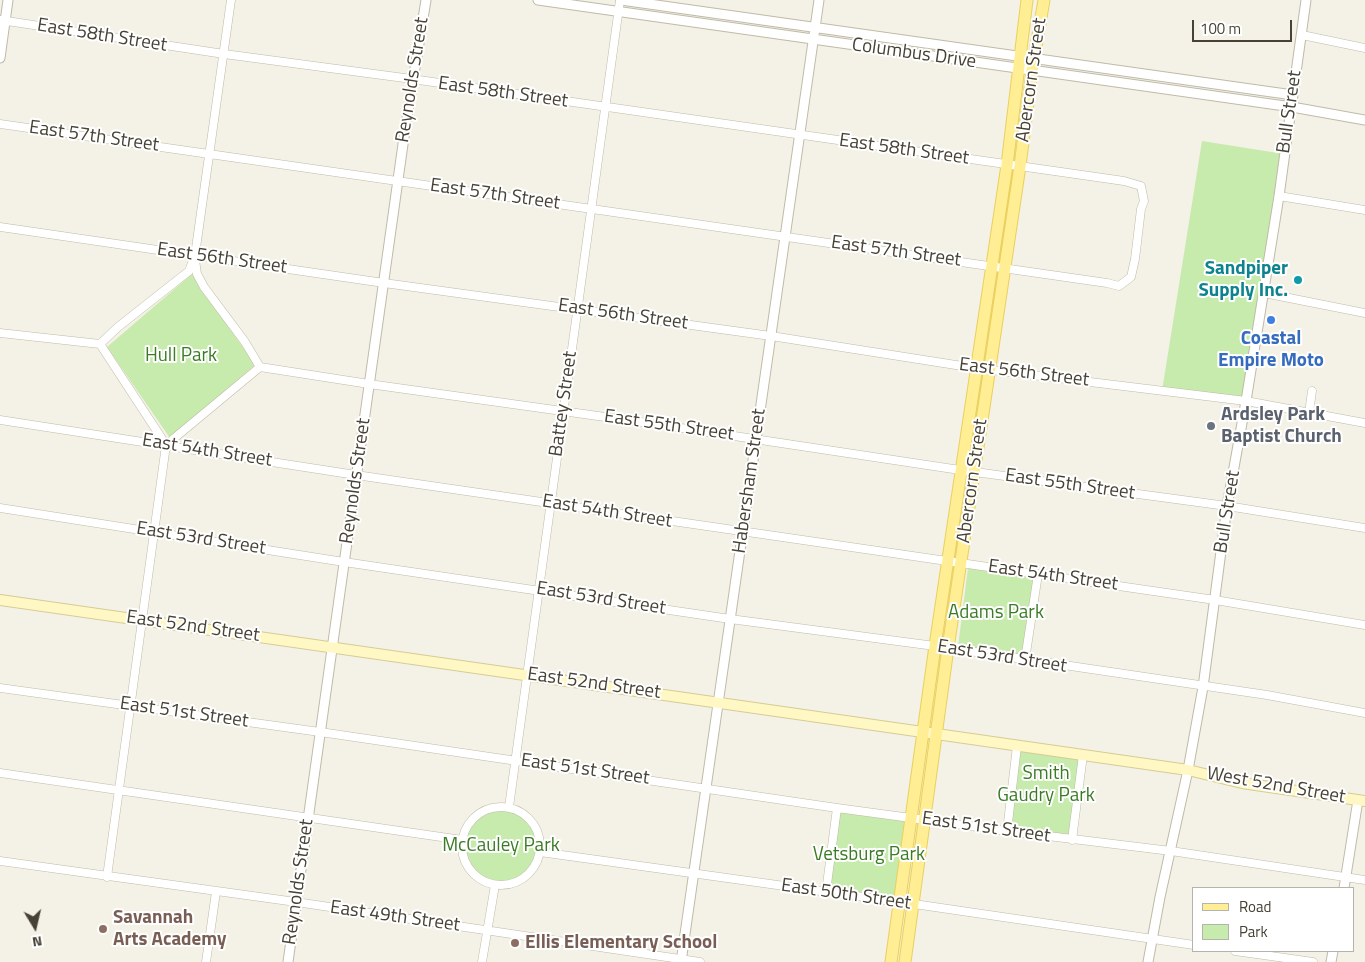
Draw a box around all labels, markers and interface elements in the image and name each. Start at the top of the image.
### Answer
scale bar [1195,10,1295,42]
street label: East 58th Street [36,14,168,58]
street label: Reynolds Street [392,16,434,144]
street label: Abercorn Street [1012,16,1052,144]
text: 100 m [1200,17,1241,40]
street label: Columbus Drive [850,34,978,74]
street label: Bull Street [1273,69,1307,155]
street label: East 58th Street [437,73,569,113]
street label: East 57th Street [28,117,160,157]
street label: East 58th Street [838,130,970,170]
street label: East 57th Street [429,175,561,215]
street label: East 57th Street [830,232,962,272]
street label: East 56th Street [156,239,288,279]
place label: Sandpiper Supply Inc. [1198,258,1288,302]
marker: Sandpiper Supply Inc. [1292,274,1304,286]
street label: East 56th Street [557,295,689,335]
marker: Coastal Empire Moto [1265,314,1277,326]
place label: Coastal Empire Moto [1218,328,1324,372]
park label: Hull Park [145,345,217,367]
street label: Battey Street [545,350,583,458]
street label: East 56th Street [958,354,1090,392]
place label: Ardsley Park Baptist Church [1221,404,1342,448]
street label: East 55th Street [603,406,735,446]
street label: Habersham Street [729,407,771,555]
street label: Reynolds Street [336,417,376,545]
street label: Abercorn Street [953,417,993,545]
marker: Ardsley Park Baptist Church [1205,420,1217,432]
street label: East 54th Street [141,429,273,473]
street label: East 55th Street [1004,465,1136,505]
street label: Bull Street [1210,469,1246,555]
street label: East 54th Street [541,490,673,534]
street label: East 53rd Street [135,518,267,560]
street label: East 54th Street [987,556,1119,596]
street label: East 53rd Street [535,578,667,620]
park label: Adams Park [948,602,1044,624]
street label: East 52nd Street [125,606,261,648]
street label: East 53rd Street [936,636,1068,678]
street label: East 52nd Street [526,663,662,705]
street label: East 51st Street [118,693,250,733]
street label: East 51st Street [519,750,651,790]
park label: Smith Gaudry Park [997,763,1095,807]
street label: West 52nd Street [1205,763,1347,809]
street label: East 51st Street [920,808,1052,848]
street label: Reynolds Street [279,818,319,946]
park label: McCauley Park [442,835,560,857]
park label: Vetsburg Park [813,844,925,866]
street label: East 50th Street [780,875,912,915]
legend [1192,887,1355,952]
text: Road [1239,895,1271,918]
street label: East 49th Street [329,897,461,937]
north arrow [10,902,60,952]
place label: Savannah Arts Academy [113,907,227,951]
text: Park [1239,920,1268,943]
marker: Savannah Arts Academy [97,923,109,935]
text: N [31,931,44,953]
place label: Ellis Elementary School [525,932,717,954]
marker: Ellis Elementary School [509,937,521,949]

